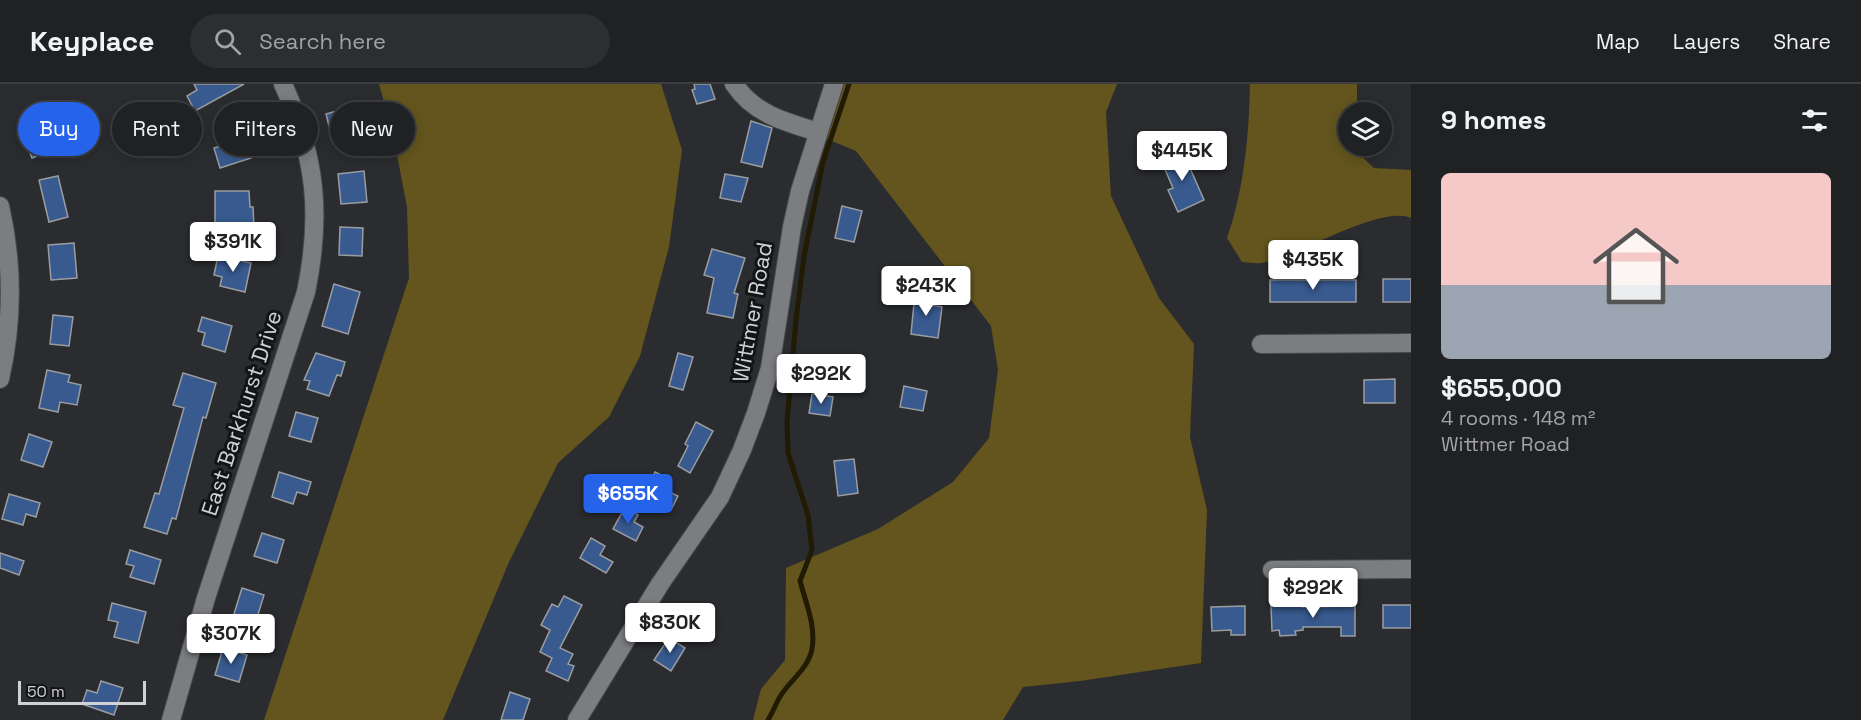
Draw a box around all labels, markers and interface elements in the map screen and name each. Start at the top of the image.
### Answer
search box [190,14,610,68]
text: Keyplace [30,23,154,59]
icon: search [211,25,244,58]
text: Search here [259,27,386,55]
text: Map [1596,28,1640,55]
text: Layers [1673,28,1740,55]
text: Share [1773,28,1831,55]
chip: Buy [18,102,100,156]
chip: Rent [112,102,202,156]
chip: Filters [214,102,318,156]
chip: New [330,102,415,156]
map controls [1338,102,1392,156]
button: layers [1338,102,1392,156]
text: 9 homes [1441,103,1546,137]
icon: filters [1798,104,1831,137]
pin: $445K [1140,131,1224,182]
text: $445K [1151,137,1213,163]
icon: home [1582,212,1690,320]
pin: $391K [191,222,275,273]
text: $391K [204,228,262,254]
street label: Wittmer Road [726,240,778,384]
pin: $435K [1271,240,1355,291]
text: $435K [1282,246,1344,272]
pin: $243K [884,266,968,317]
text: $243K [895,272,957,298]
street label: East Barkhurst Drive [195,307,287,519]
pin: $292K [779,354,863,405]
text: $292K [791,360,851,386]
text: $655,000 [1441,371,1562,405]
text: 4 rooms · 148 m² [1441,405,1595,431]
text: Wittmer Road [1441,431,1570,457]
pin: $655K [586,474,670,525]
text: $655K [598,480,659,506]
pin: $292K [1271,568,1355,619]
text: $292K [1283,574,1343,600]
pin: $830K [628,603,712,654]
text: $830K [639,609,701,635]
pin: $307K [189,614,273,665]
text: $307K [201,620,261,646]
scale bar [18,678,146,706]
text: 50 m [27,681,65,702]

